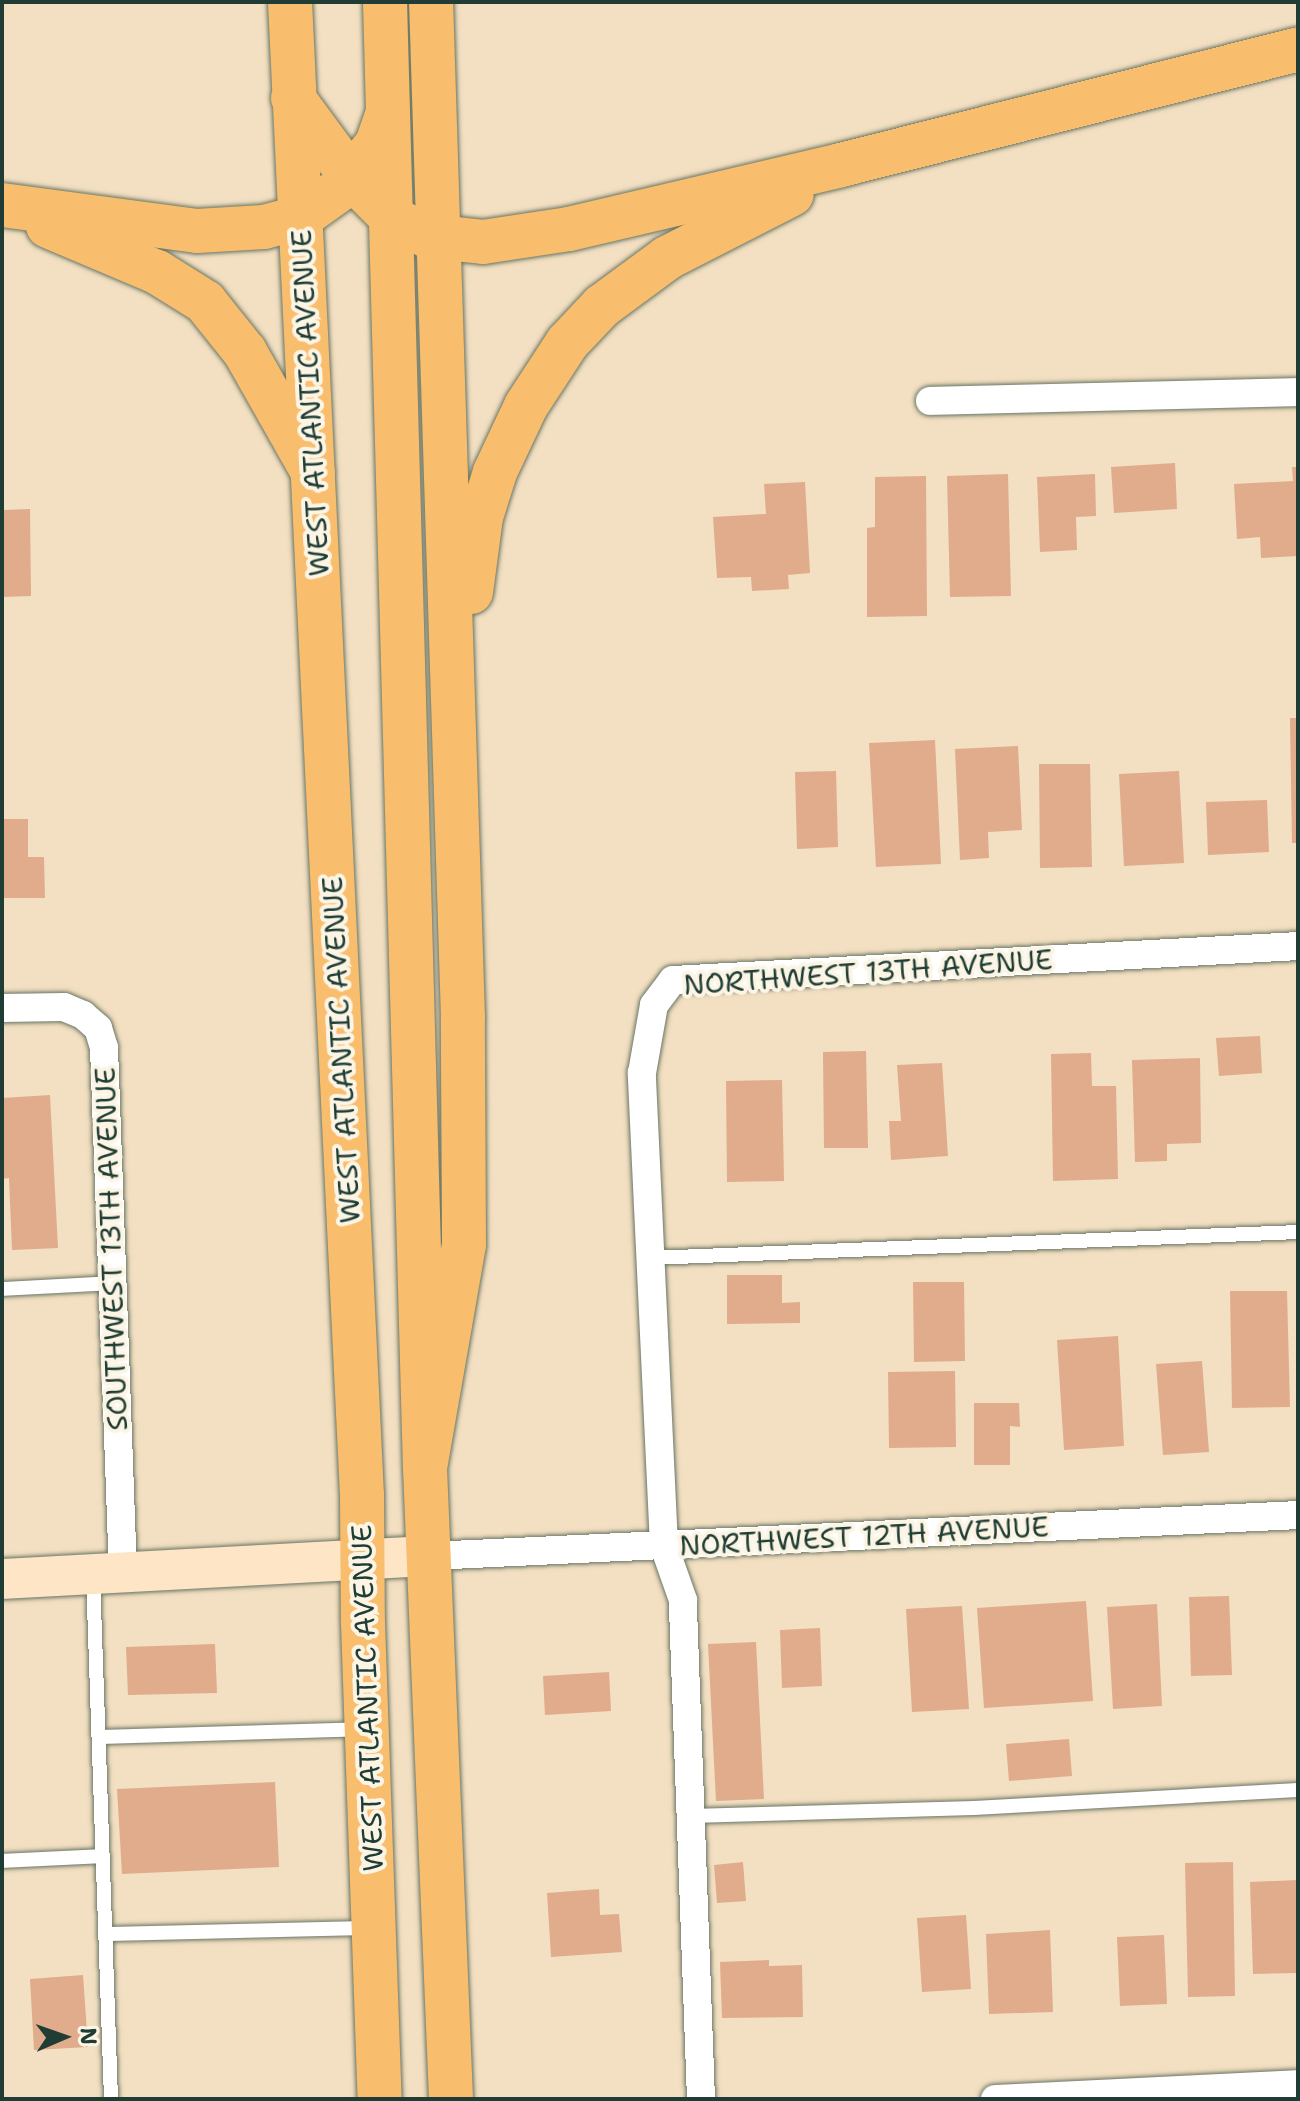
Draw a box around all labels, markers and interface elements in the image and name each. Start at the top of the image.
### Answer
street label: WEST ATLANTIC AVENUE [284,229,336,577]
street label: WEST ATLANTIC AVENUE [315,876,367,1224]
street label: NORTHWEST 13TH AVENUE [682,942,1054,1002]
street label: SOUTHWEST 13TH AVENUE [88,1067,134,1431]
street label: NORTHWEST 12TH AVENUE [678,1510,1050,1562]
street label: WEST ATLANTIC AVENUE [344,1524,390,1872]
north arrow [24,1997,104,2077]
text: N [74,2027,103,2045]

